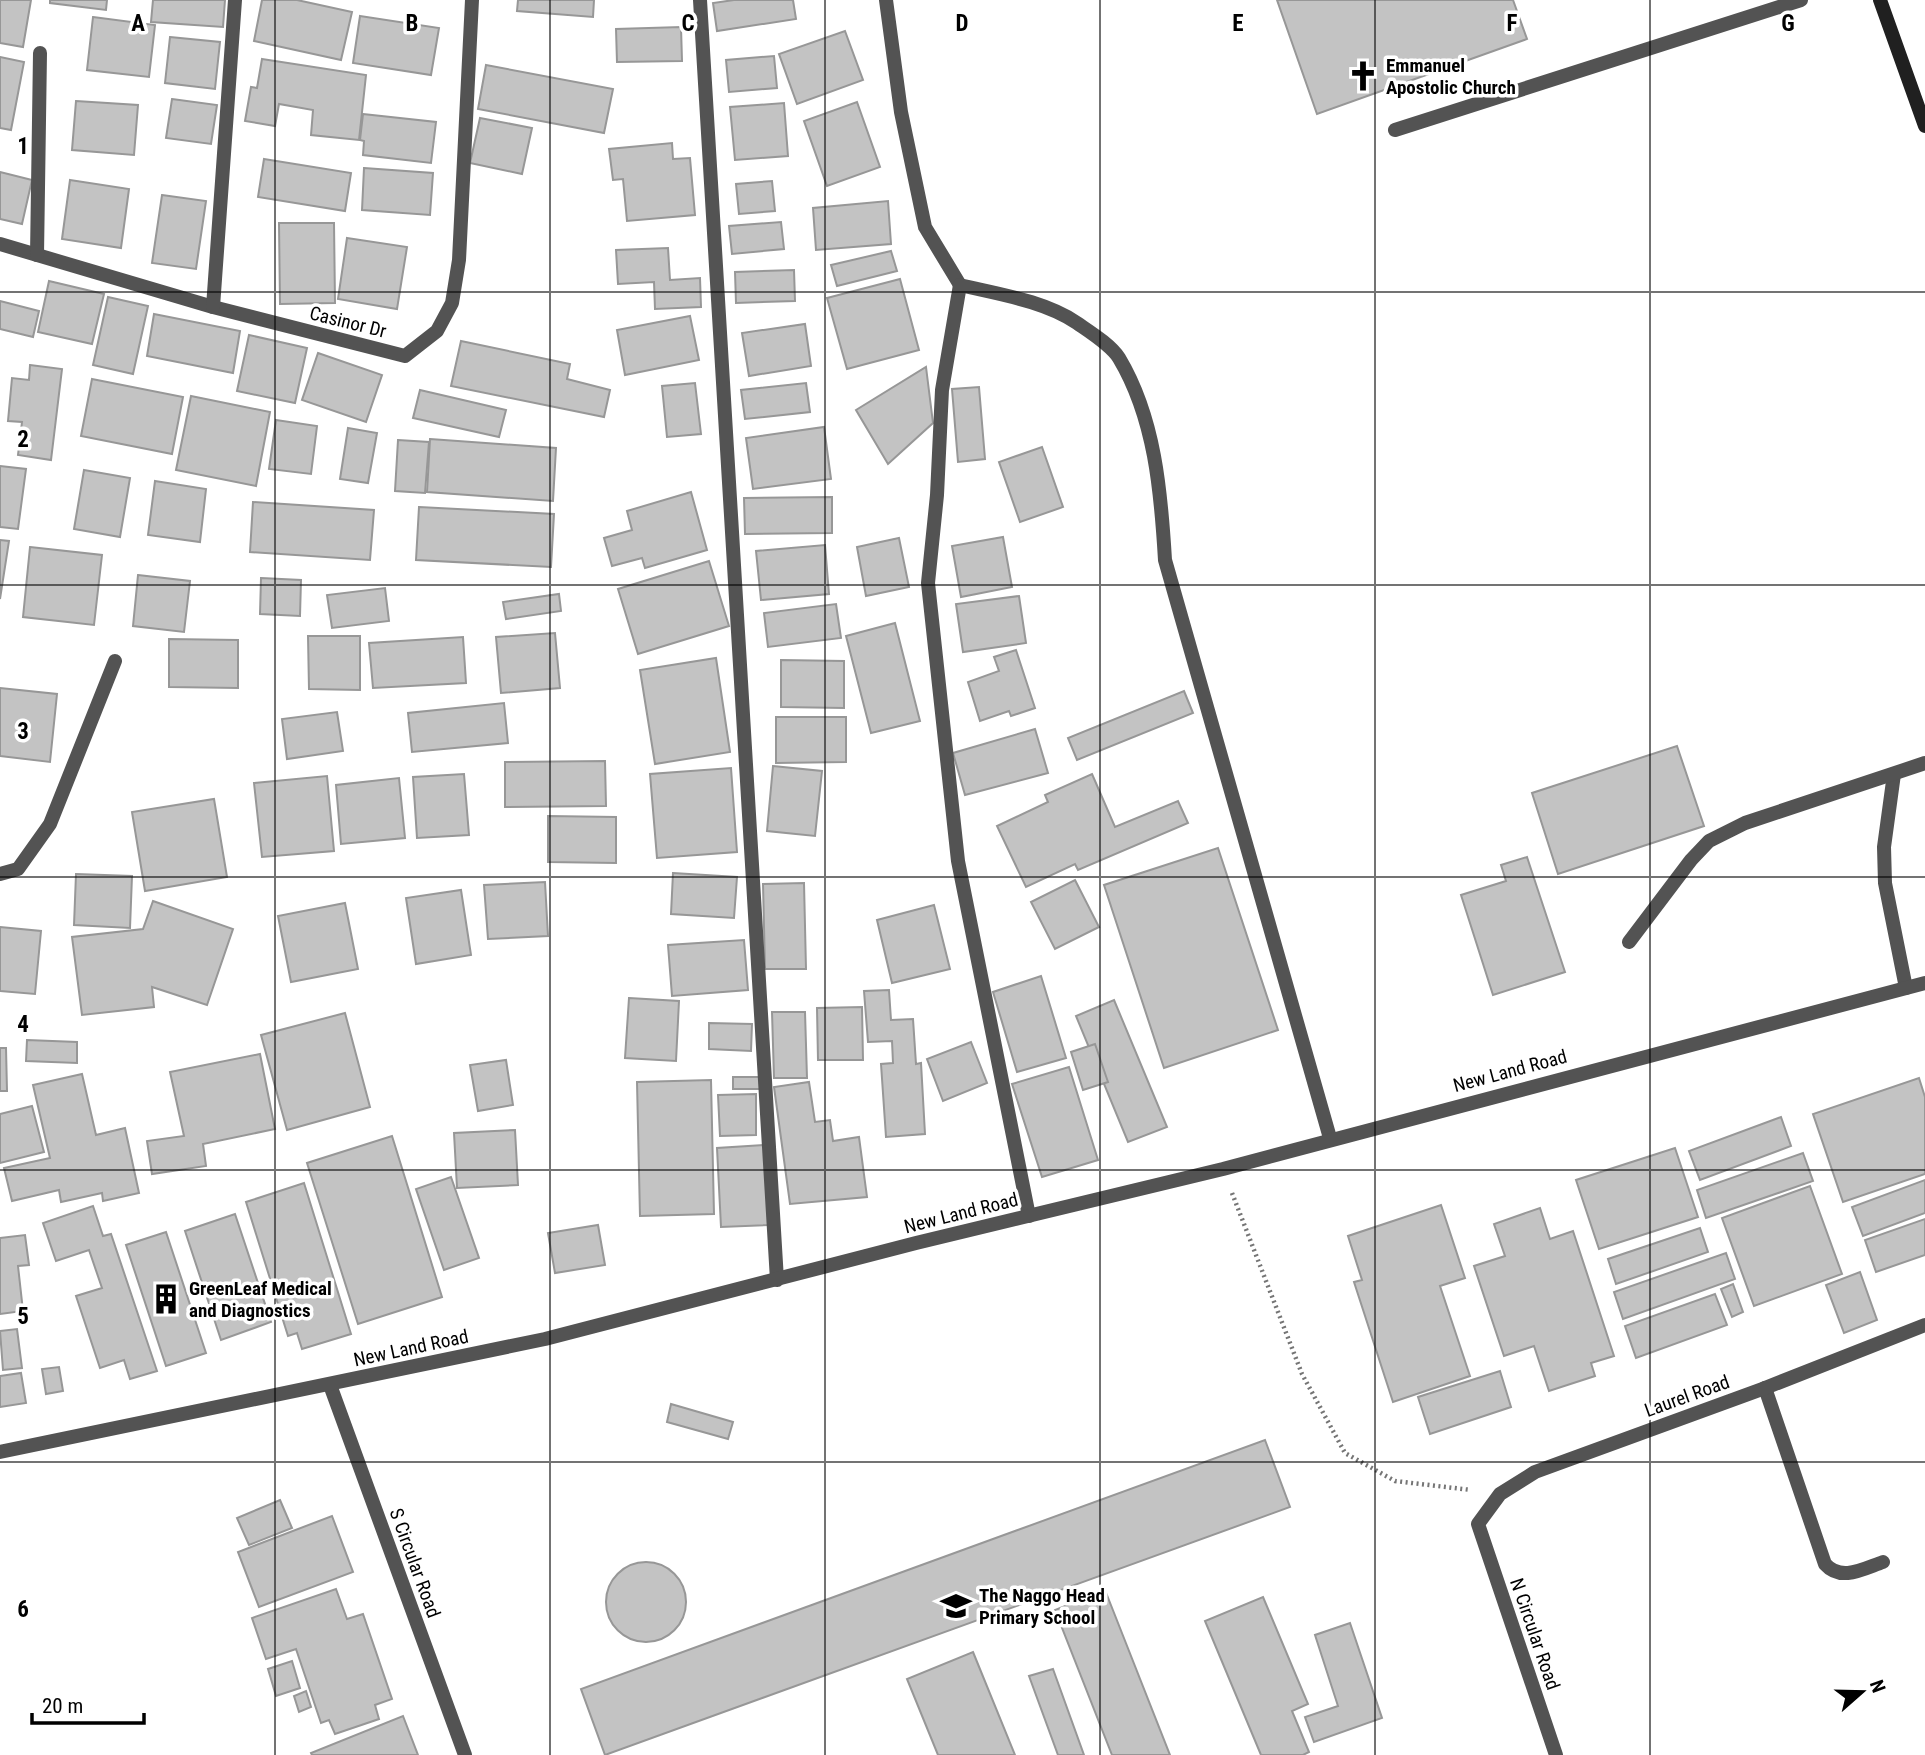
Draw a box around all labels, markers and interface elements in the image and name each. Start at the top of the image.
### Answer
text: A [131,10,145,37]
text: B [406,10,418,37]
text: C [681,10,695,37]
text: D [956,10,969,37]
text: E [1232,10,1244,37]
text: F [1507,10,1518,37]
text: G [1781,10,1795,37]
place label: Emmanuel Apostolic Church [1386,54,1516,99]
church icon: Emmanuel Apostolic Church [1346,59,1380,93]
text: 1 [17,133,29,160]
street label: Casinor Dr [307,301,389,343]
text: 2 [17,426,29,453]
text: 3 [17,718,29,745]
text: 4 [17,1011,29,1038]
street label: New Land Road [1451,1045,1569,1097]
street label: New Land Road [902,1188,1020,1238]
place label: GreenLeaf Medical and Diagnostics [189,1277,332,1322]
building icon: GreenLeaf Medical and Diagnostics [149,1282,183,1316]
text: 5 [17,1303,29,1330]
street label: New Land Road [352,1325,470,1371]
street label: Laurel Road [1641,1370,1733,1422]
street label: S Circular Road [385,1505,445,1621]
street label: N Circular Road [1505,1575,1565,1693]
place label: The Naggo Head Primary School [979,1584,1105,1629]
school or university icon: The Naggo Head Primary School [939,1589,973,1623]
text: 6 [17,1596,29,1623]
north arrow [1827,1657,1897,1727]
text: N [1865,1677,1890,1696]
scale bar [32,1682,144,1726]
text: 20 m [42,1694,83,1718]

